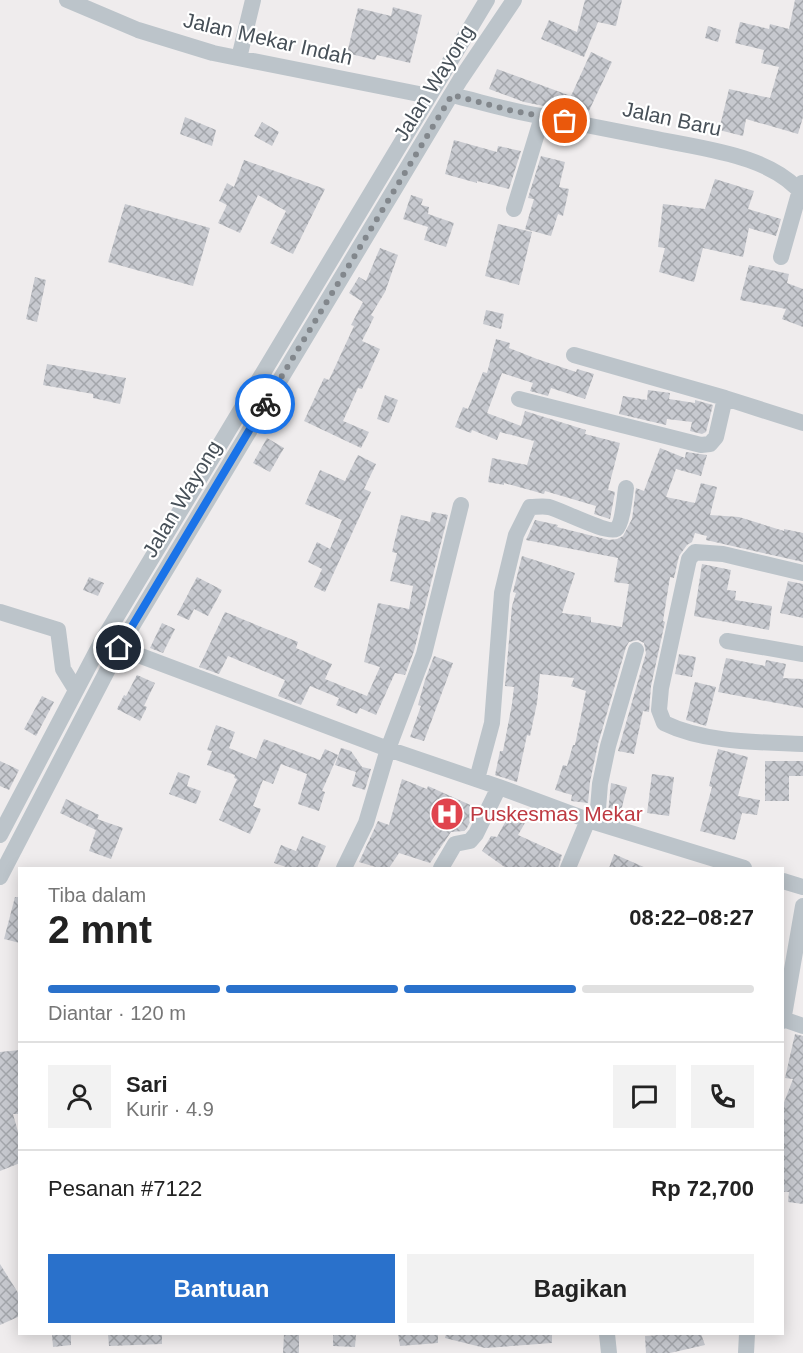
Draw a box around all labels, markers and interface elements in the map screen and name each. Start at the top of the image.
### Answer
street label: Jalan Mekar Indah [181,8,355,69]
street label: Jalan Wayong [389,21,478,145]
pin [539,95,590,146]
street label: Jalan Baru [621,97,724,140]
icon: bag [548,104,581,137]
courier [235,374,295,434]
icon: bike [249,388,282,421]
street label: Jalan Wayong [138,436,225,561]
pin [93,622,144,673]
icon: home [102,631,135,664]
hospital icon: Puskesmas Mekar [429,796,465,832]
place label: Puskesmas Mekar [470,802,643,825]
text: Tiba dalam [48,884,146,906]
text: 08:22–08:27 [629,905,754,930]
text: 2 mnt [48,908,152,951]
text: Diantar · 120 m [48,1002,186,1024]
button: person [48,1065,111,1128]
button: chat [613,1065,676,1128]
button: phone [691,1065,754,1128]
text: Sari [126,1072,168,1097]
text: Kurir · 4.9 [126,1098,214,1120]
text: Pesanan #7122 [48,1176,202,1201]
text: Rp 72,700 [651,1176,754,1201]
button: Bantuan [48,1254,395,1323]
button: Bagikan [407,1254,754,1323]

